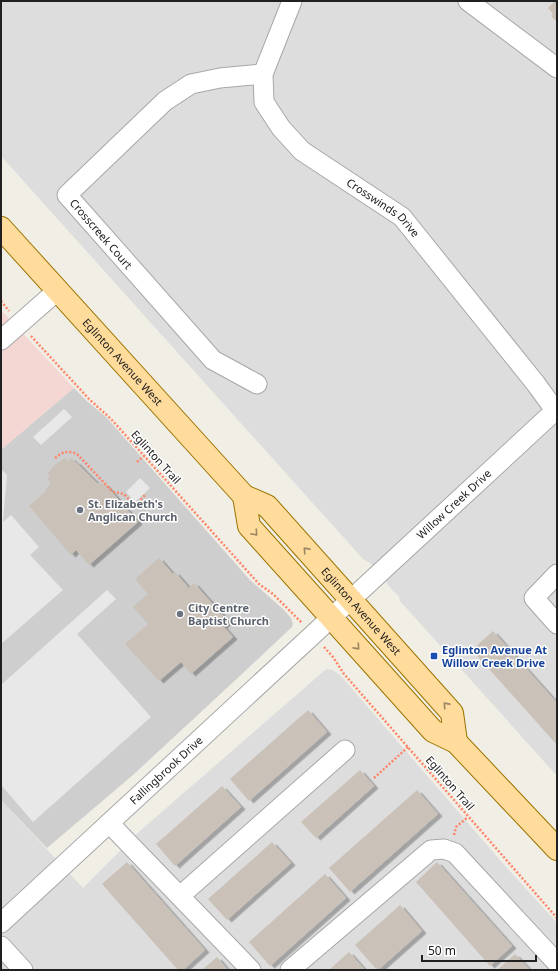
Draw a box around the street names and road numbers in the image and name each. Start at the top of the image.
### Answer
street label: Crosswinds Drive [344,174,423,240]
street label: Crosscreek Court [67,195,136,272]
street label: Eglinton Avenue West [80,315,166,409]
street label: Eglinton Trail [128,427,184,487]
street label: Willow Creek Drive [413,466,494,542]
street label: Eglinton Avenue West [318,564,405,658]
street label: Fallingbrook Drive [126,732,206,807]
street label: Eglinton Trail [423,752,478,813]

